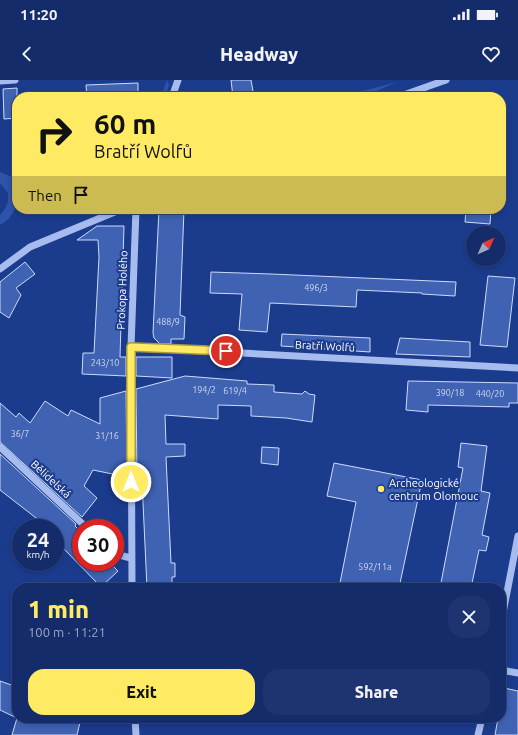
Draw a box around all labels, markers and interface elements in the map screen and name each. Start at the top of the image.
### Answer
text: 11:20 [20,6,58,23]
icon: back [16,43,38,65]
icon: heart [480,43,502,65]
text: Headway [220,44,298,64]
icon: right [28,108,80,160]
text: 60 m [94,108,156,139]
text: Bratří Wolfů [94,141,193,161]
icon: arrive [70,184,92,206]
text: Then [28,187,62,204]
north arrow [466,226,506,266]
map controls [466,226,506,266]
street label: Prokopa Holého [115,250,129,330]
house number: 496/3 [304,283,328,293]
house number: 488/9 [156,317,180,327]
pin [209,334,243,368]
street label: Bratří Wolfů [295,338,355,354]
icon: arrive [215,340,237,362]
house number: 243/10 [91,358,119,368]
house number: 194/2 [192,385,216,395]
house number: 619/4 [223,386,247,396]
house number: 390/18 [436,388,464,398]
house number: 440/20 [476,389,504,399]
house number: 36/7 [11,429,29,439]
house number: 31/16 [95,431,119,441]
street label: Bělidelská [29,458,73,500]
position arrow [110,461,152,503]
place label: Archeologické centrum Olomouc [389,477,478,502]
marker: Archeologické centrum Olomouc [376,484,386,494]
speed limit sign: 30 [72,519,124,571]
text: 24 [27,528,49,551]
text: km/h [26,549,50,560]
house number: 592/11a [358,562,392,572]
text: 1 min [28,596,89,623]
button: close [448,596,490,638]
text: 100 m · 11:21 [28,625,106,639]
button: Exit [28,669,255,715]
button: Share [263,669,490,715]

